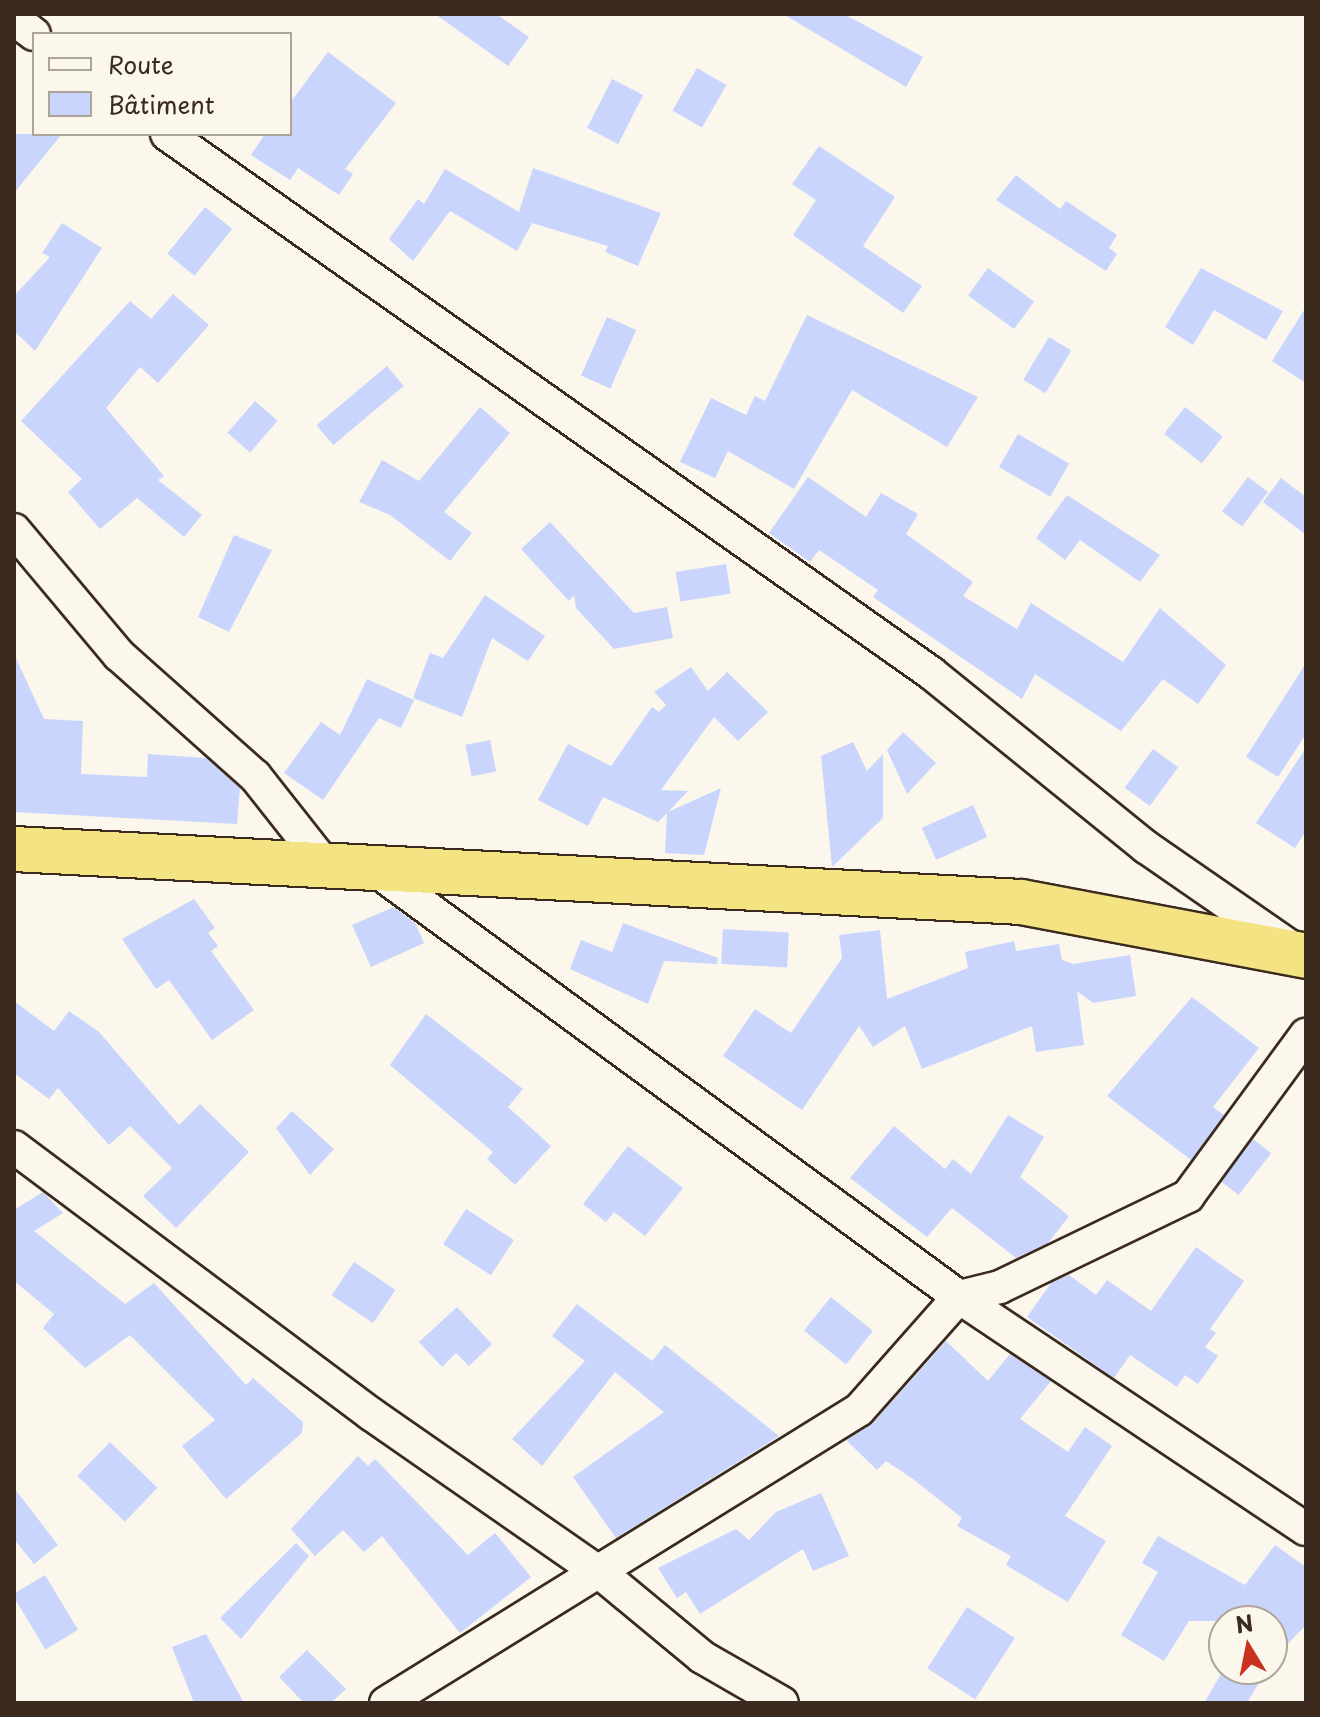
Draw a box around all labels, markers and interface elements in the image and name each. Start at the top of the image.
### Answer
legend [32,32,292,136]
text: Route [108,46,174,82]
text: Bâtiment [108,86,215,122]
north arrow [1208,1605,1288,1685]
text: N [1233,1605,1256,1641]

